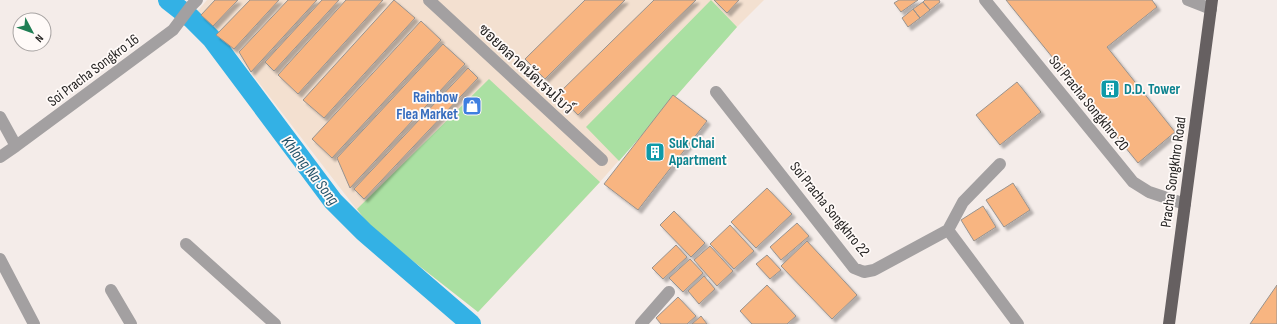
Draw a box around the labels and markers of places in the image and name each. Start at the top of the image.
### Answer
building icon: D.D. Tower [1099,78,1121,100]
place label: D.D. Tower [1124,80,1181,99]
place label: Rainbow Flea Market [396,88,458,124]
shop icon: Rainbow Flea Market [461,95,483,117]
place label: Suk Chai Apartment [668,134,727,170]
building icon: Suk Chai Apartment [644,141,666,163]

